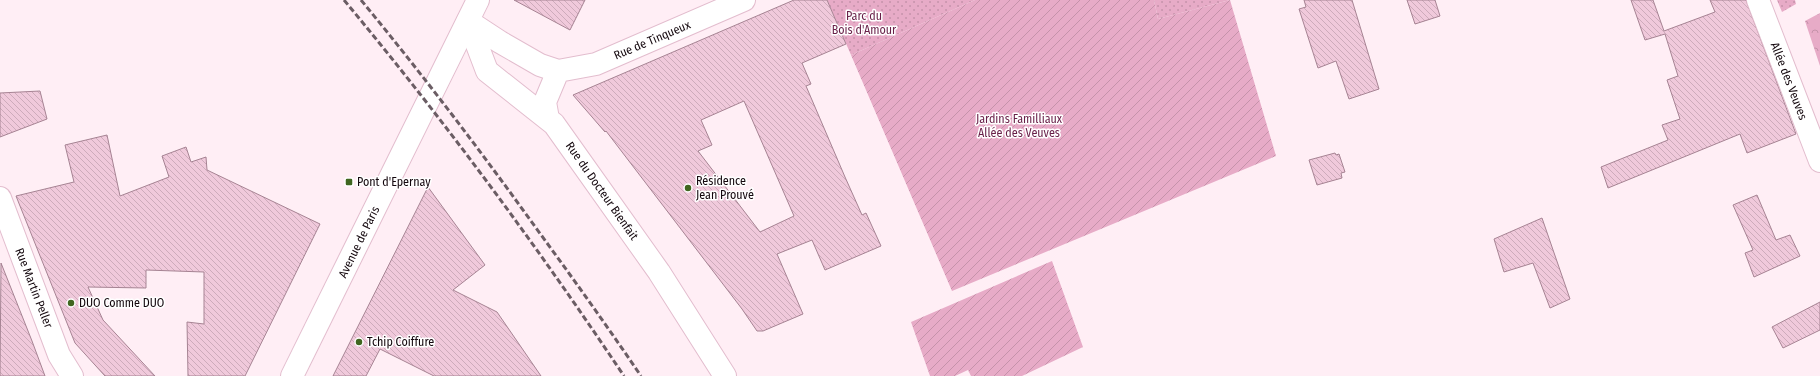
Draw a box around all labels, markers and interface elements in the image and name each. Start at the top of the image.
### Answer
park label: Parc du Bois d'Amour [832,9,897,37]
street label: Rue de Tinqueux [612,17,693,62]
street label: Allée des Veuves [1768,40,1810,122]
park label: Jardins Familliaux Allée des Veuves [976,112,1063,140]
street label: Rue du Docteur Bienfait [563,139,641,243]
place label: Résidence Jean Prouvé [696,174,754,202]
place label: Pont d'Epernay [357,175,431,189]
marker: Pont d'Epernay [344,177,354,187]
marker: Résidence Jean Prouvé [683,183,693,193]
street label: Avenue de Paris [336,204,382,280]
street label: Rue Martin Peller [12,246,56,331]
place label: DUO Comme DUO [79,296,164,310]
marker: DUO Comme DUO [66,298,76,308]
place label: Tchip Coiffure [367,335,434,349]
marker: Tchip Coiffure [354,337,364,347]

